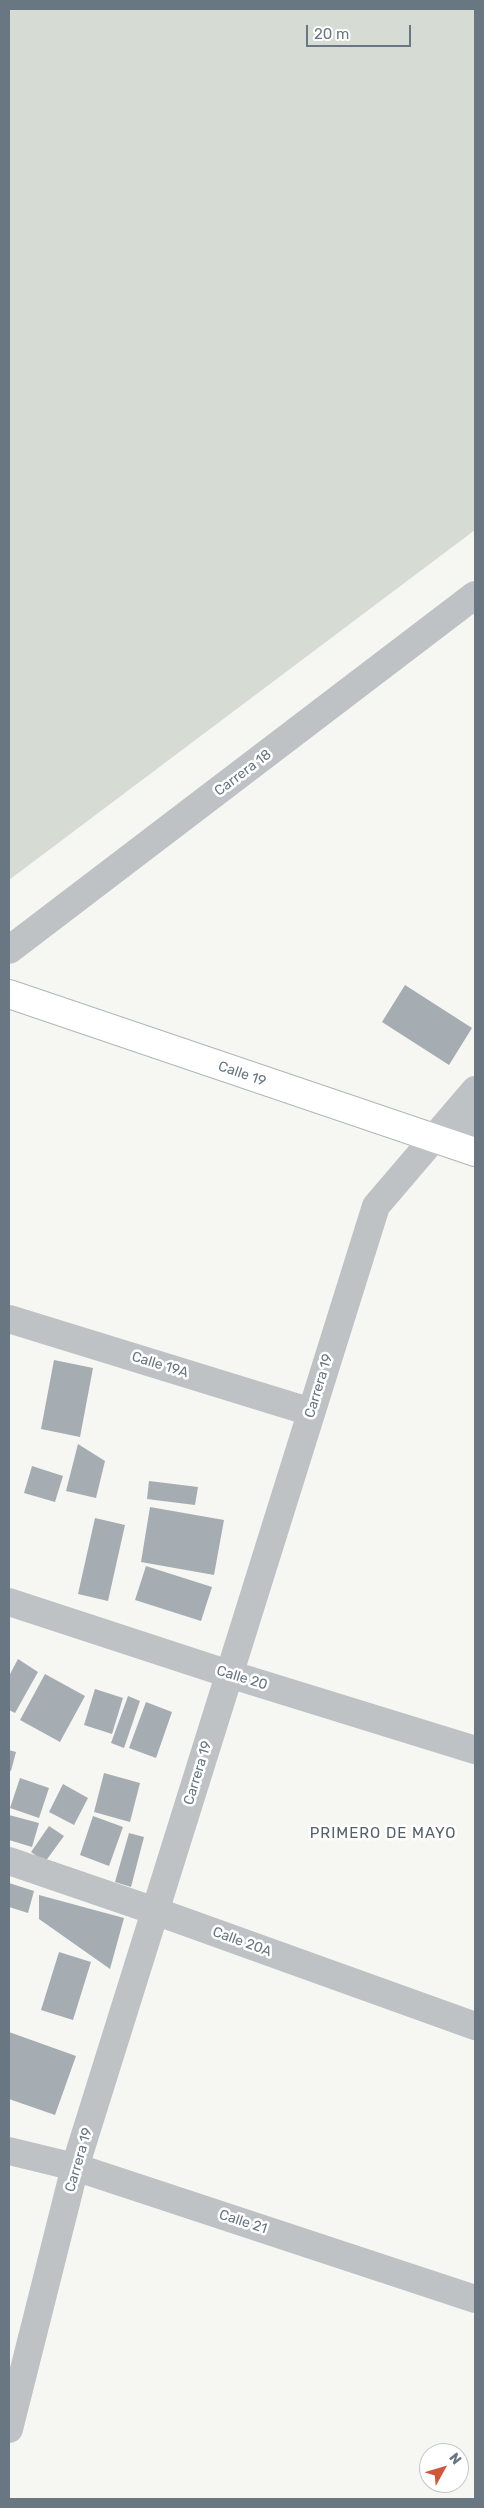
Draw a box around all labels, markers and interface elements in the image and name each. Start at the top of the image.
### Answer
scale bar [309,15,414,47]
text: 20 m [314,25,349,43]
street label: Carrera 18 [211,746,275,800]
street label: Calle 19 [216,1058,268,1090]
street label: Calle 19A [130,1348,190,1382]
street label: Carrera 19 [301,1352,337,1420]
street label: Calle 20 [215,1662,269,1694]
street label: Carrera 19 [180,1739,216,1807]
district label: PRIMERO DE MAYO [308,1825,458,1843]
street label: Calle 20A [210,1924,274,1960]
street label: Carrera 19 [62,2126,96,2194]
street label: Calle 21 [217,2206,269,2238]
north arrow [419,2443,469,2493]
text: N [445,2450,465,2468]

